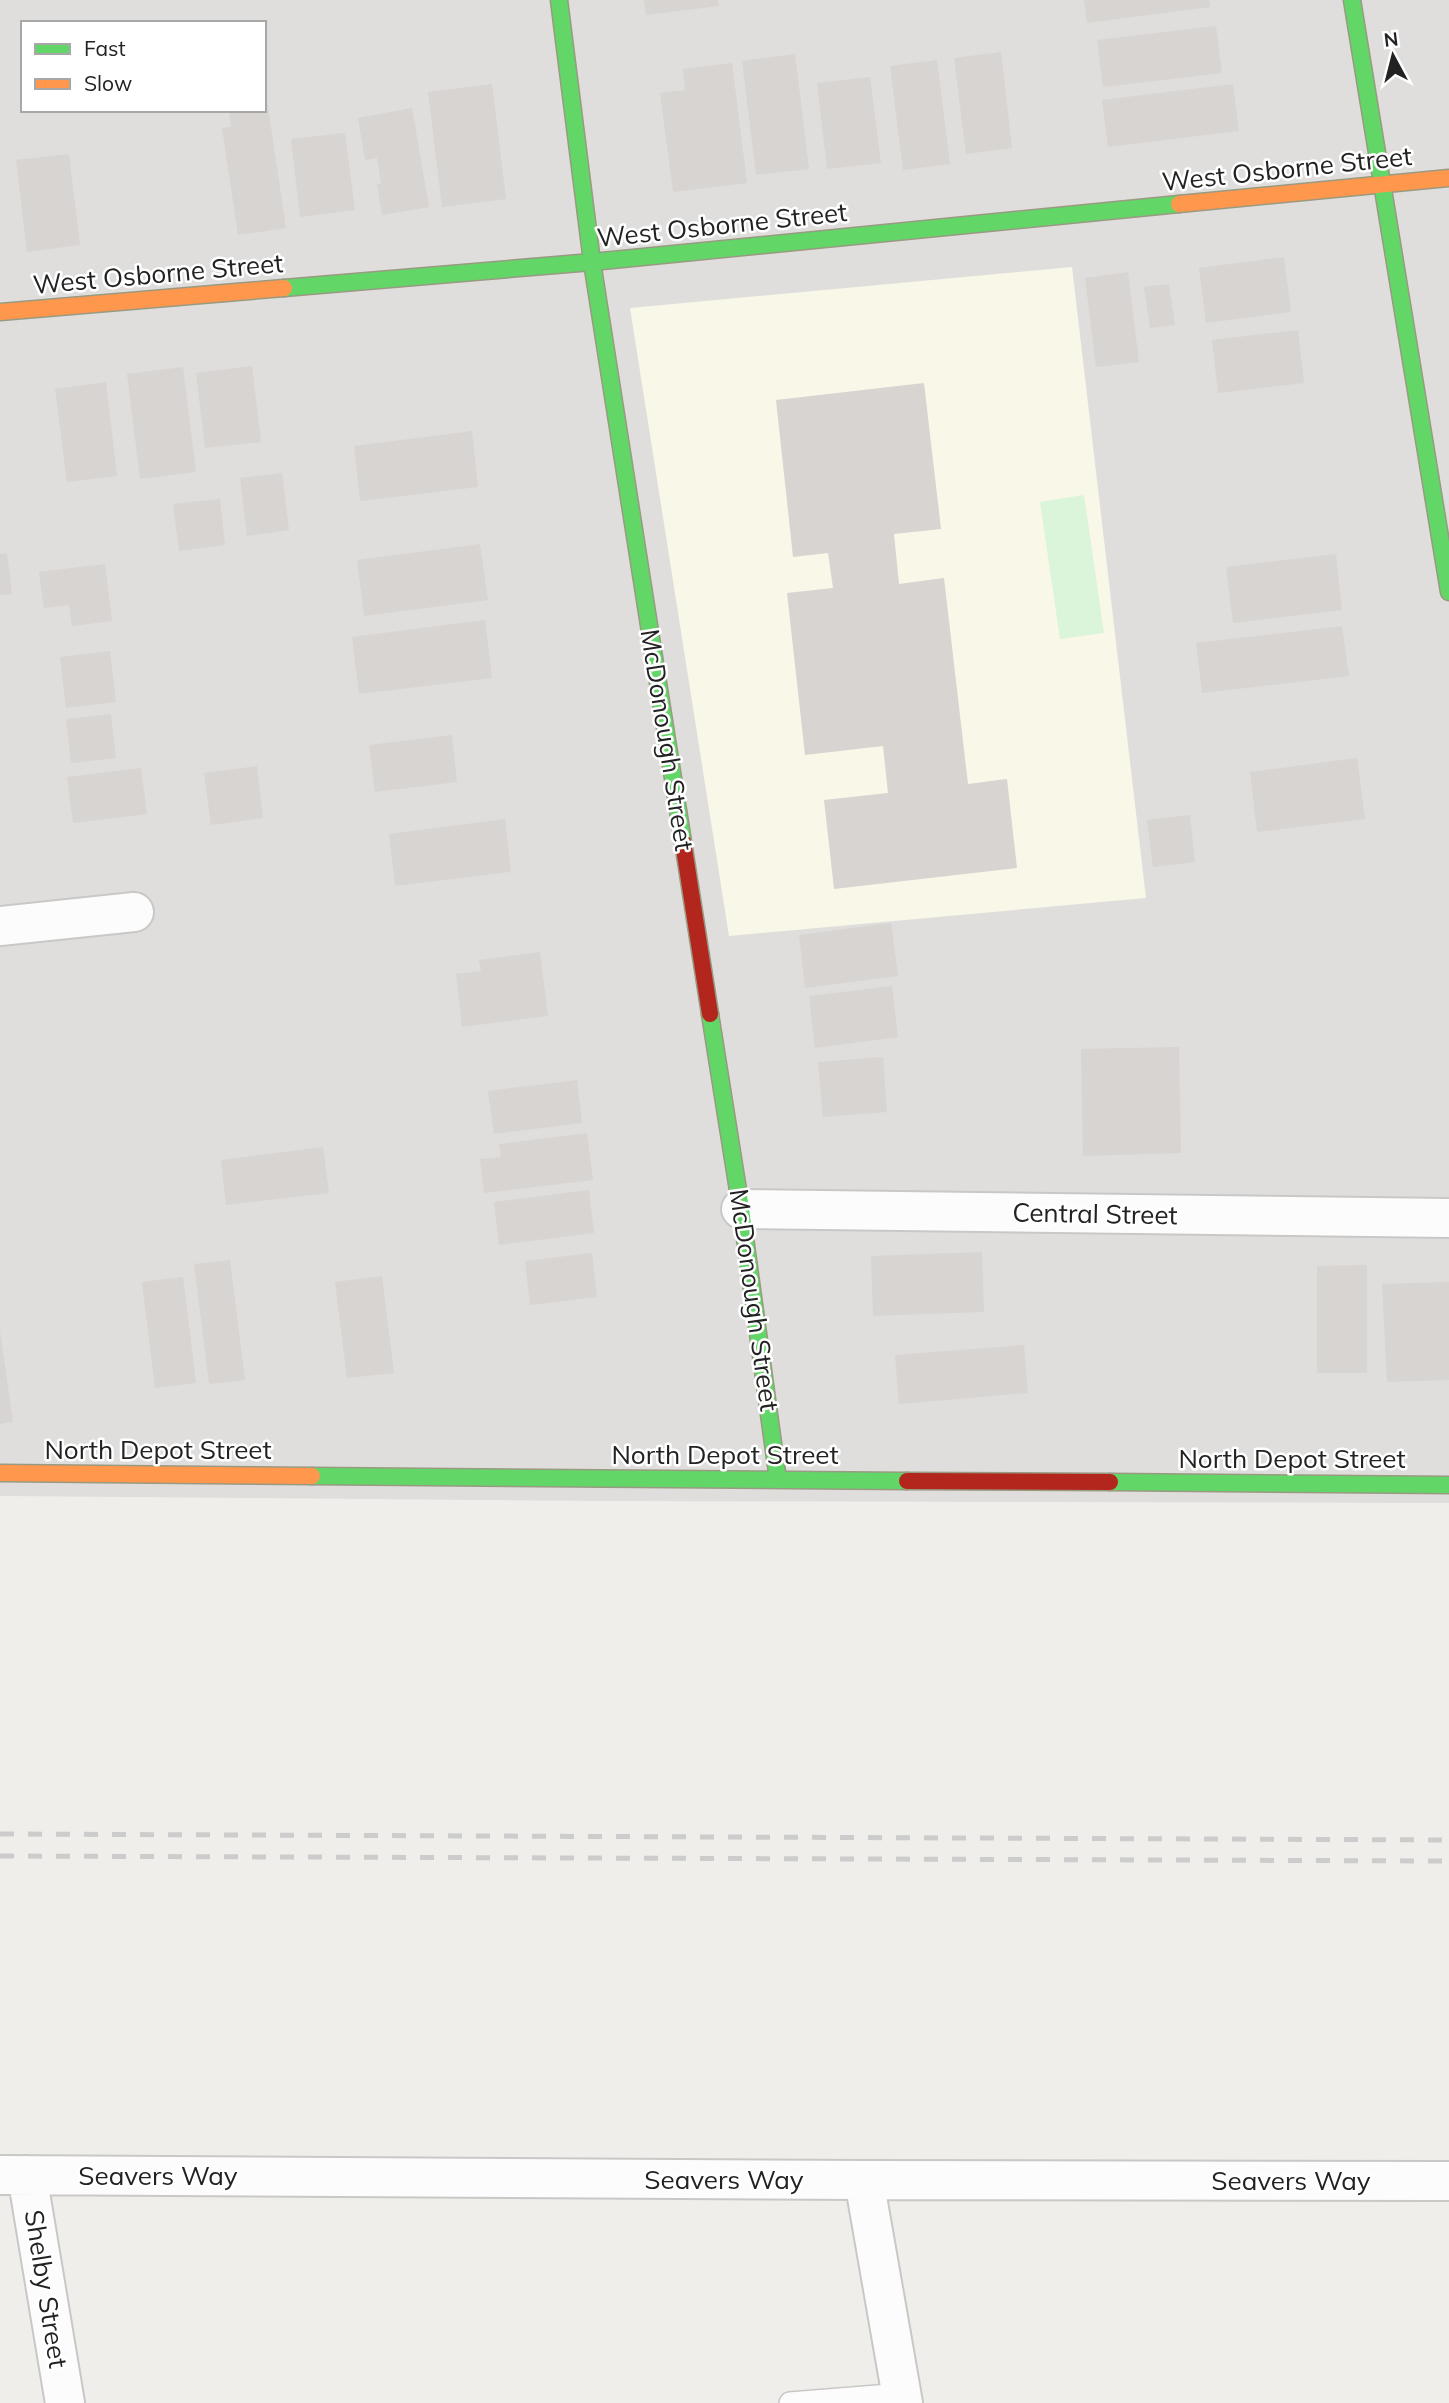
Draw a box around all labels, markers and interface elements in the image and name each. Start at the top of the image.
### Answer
legend [21,21,266,112]
north arrow [1358,21,1428,91]
text: N [1382,26,1400,52]
text: Fast [84,35,126,61]
text: Slow [84,70,132,96]
street label: West Osborne Street [1160,139,1414,198]
street label: West Osborne Street [595,195,849,254]
street label: West Osborne Street [31,246,284,301]
street label: McDonough Street [634,627,701,853]
street label: McDonough Street [723,1187,786,1413]
street label: Central Street [1012,1196,1178,1231]
street label: North Depot Street [44,1433,272,1466]
street label: North Depot Street [611,1438,839,1471]
street label: North Depot Street [1178,1442,1406,1475]
street label: Seavers Way [78,2159,238,2192]
street label: Seavers Way [644,2163,804,2196]
street label: Seavers Way [1211,2164,1371,2197]
street label: Shelby Street [18,2207,75,2370]

